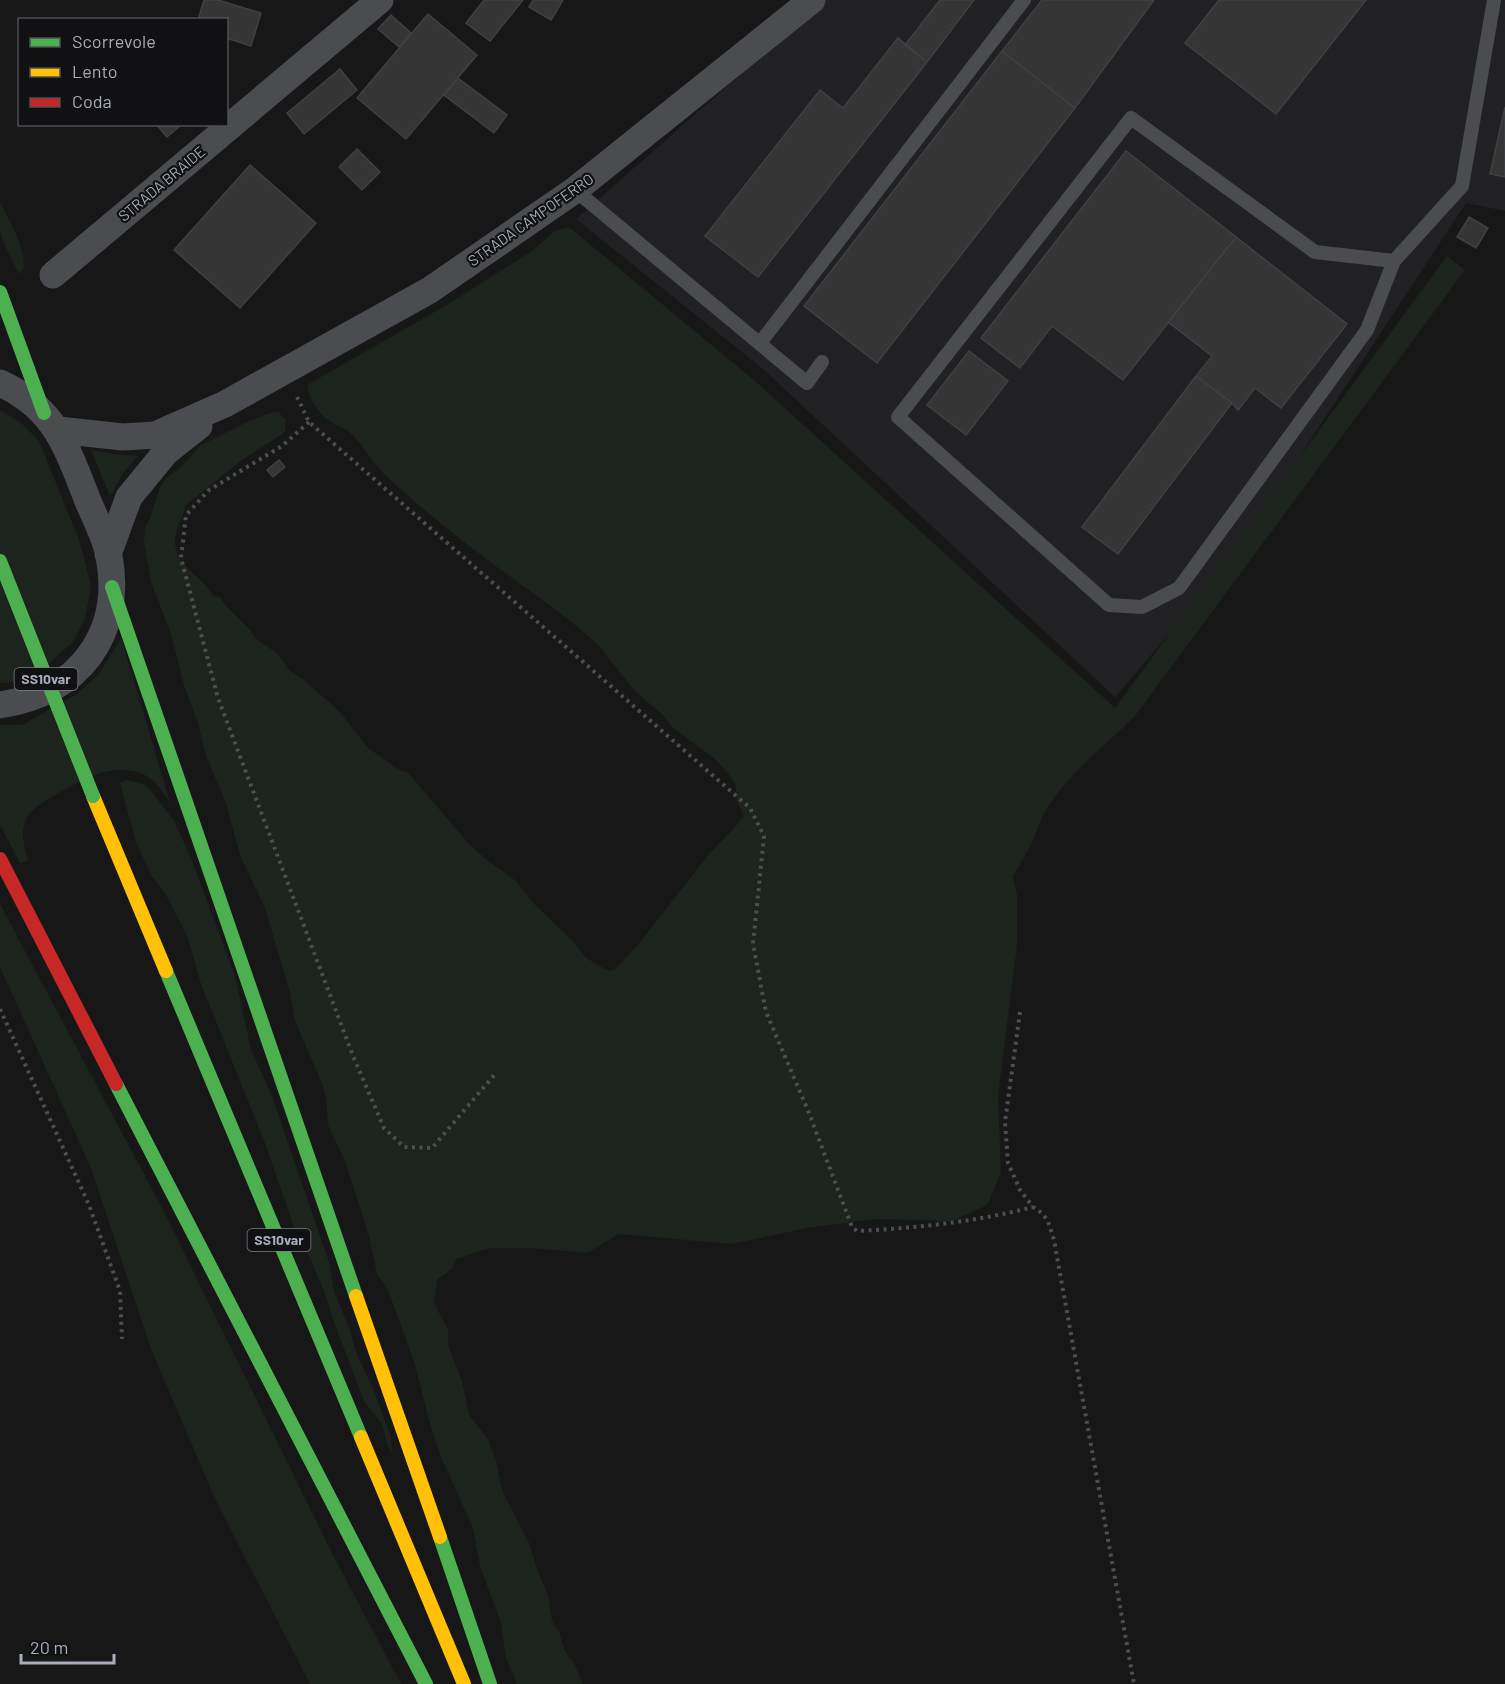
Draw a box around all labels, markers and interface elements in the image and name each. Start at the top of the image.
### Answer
legend [18,18,228,126]
text: Scorrevole [72,30,156,52]
text: Lento [72,60,118,82]
text: Coda [72,90,112,112]
street label: STRADA BRAIDE [114,142,208,225]
street label: STRADA CAMPOFERRO [464,169,597,269]
road number: SS10var [15,668,78,690]
road number: SS10var [248,1229,310,1251]
scale bar [21,1627,114,1665]
text: 20 m [30,1636,68,1658]

